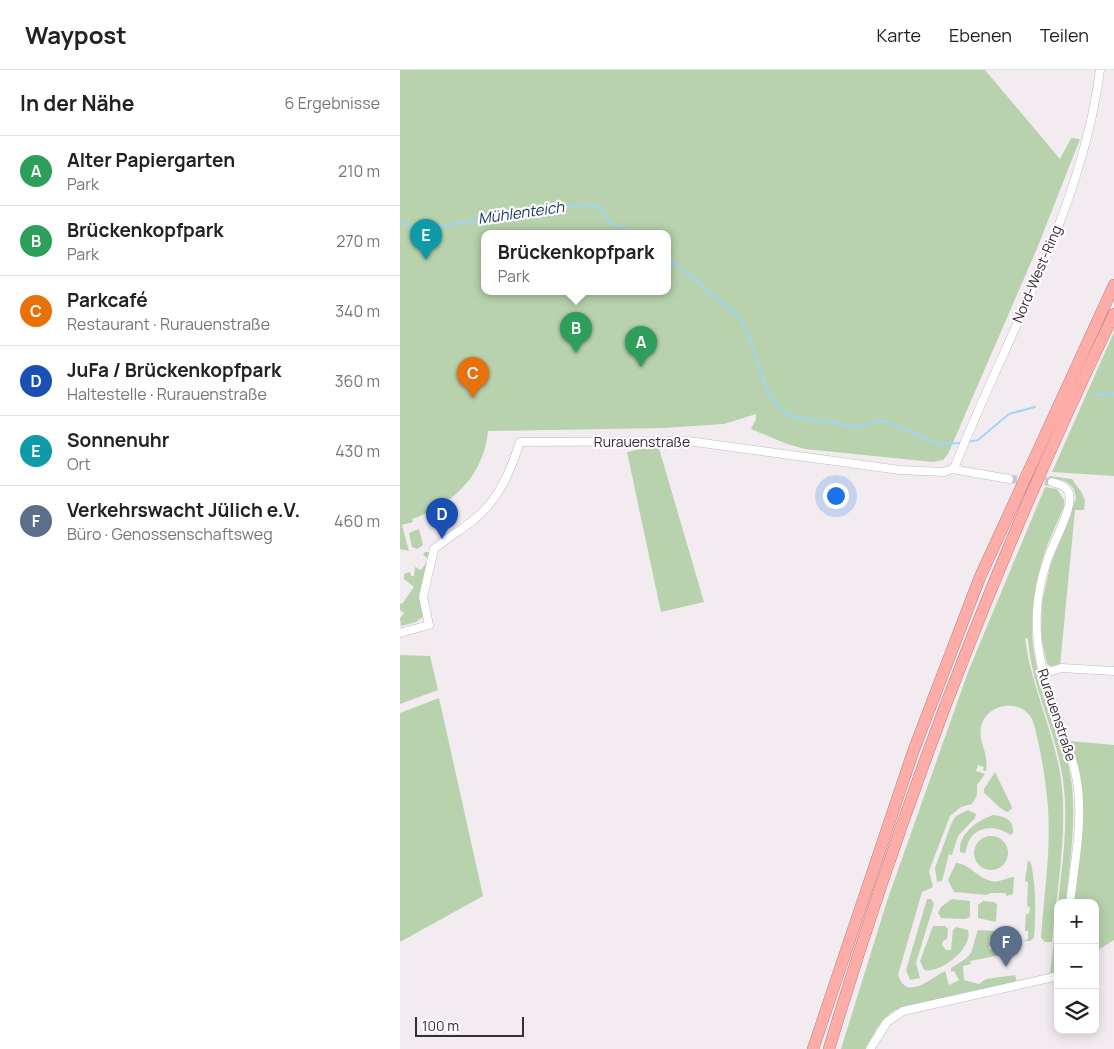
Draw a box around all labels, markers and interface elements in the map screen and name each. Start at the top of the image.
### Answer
text: Waypost [25,18,127,51]
text: Karte [877,23,921,47]
text: Ebenen [949,23,1012,47]
text: Teilen [1040,23,1089,47]
text: In der Nähe [20,89,134,117]
text: 6 Ergebnisse [285,92,380,114]
text: Alter Papiergarten [67,147,235,173]
text: A [31,160,41,182]
text: 210 m [338,160,380,182]
text: Park [67,173,99,195]
water label: Mühlenteich [477,196,566,229]
text: Brückenkopfpark [67,217,224,243]
pin: E [410,219,442,260]
street label: Nord-West-Ring [1007,222,1066,326]
text: B [31,230,41,252]
text: 270 m [336,230,380,252]
popup [481,230,671,295]
text: Brückenkopfpark [498,239,654,265]
text: Park [67,243,99,265]
text: Park [498,265,530,287]
text: Parkcafé [67,287,148,313]
text: C [30,300,42,322]
text: 340 m [335,300,380,322]
pin: B [560,312,592,353]
text: Restaurant · Rurauenstraße [67,313,270,335]
pin: A [625,326,657,367]
text: JuFa / Brückenkopfpark [67,357,281,383]
pin: C [457,357,489,398]
text: D [30,370,42,392]
text: 360 m [335,370,380,392]
text: Haltestelle · Rurauenstraße [67,383,267,405]
text: Sonnenuhr [67,427,169,453]
street label: Rurauenstraße [594,432,690,451]
text: E [31,440,41,462]
text: 430 m [335,440,380,462]
text: Ort [67,453,91,475]
your location [823,483,849,509]
text: Verkehrswacht Jülich e.V. [67,497,300,523]
pin: D [426,498,458,539]
text: F [32,510,40,532]
text: 460 m [334,510,380,532]
text: Büro · Genossenschaftsweg [67,523,273,545]
street label: Rurauenstraße [1034,666,1081,764]
map controls [1054,899,1099,1034]
button: + [1054,899,1099,944]
pin: F [990,926,1022,967]
button: − [1054,944,1099,989]
button: layers [1054,989,1099,1034]
scale bar [415,1014,524,1037]
text: 100 m [422,1016,459,1035]

